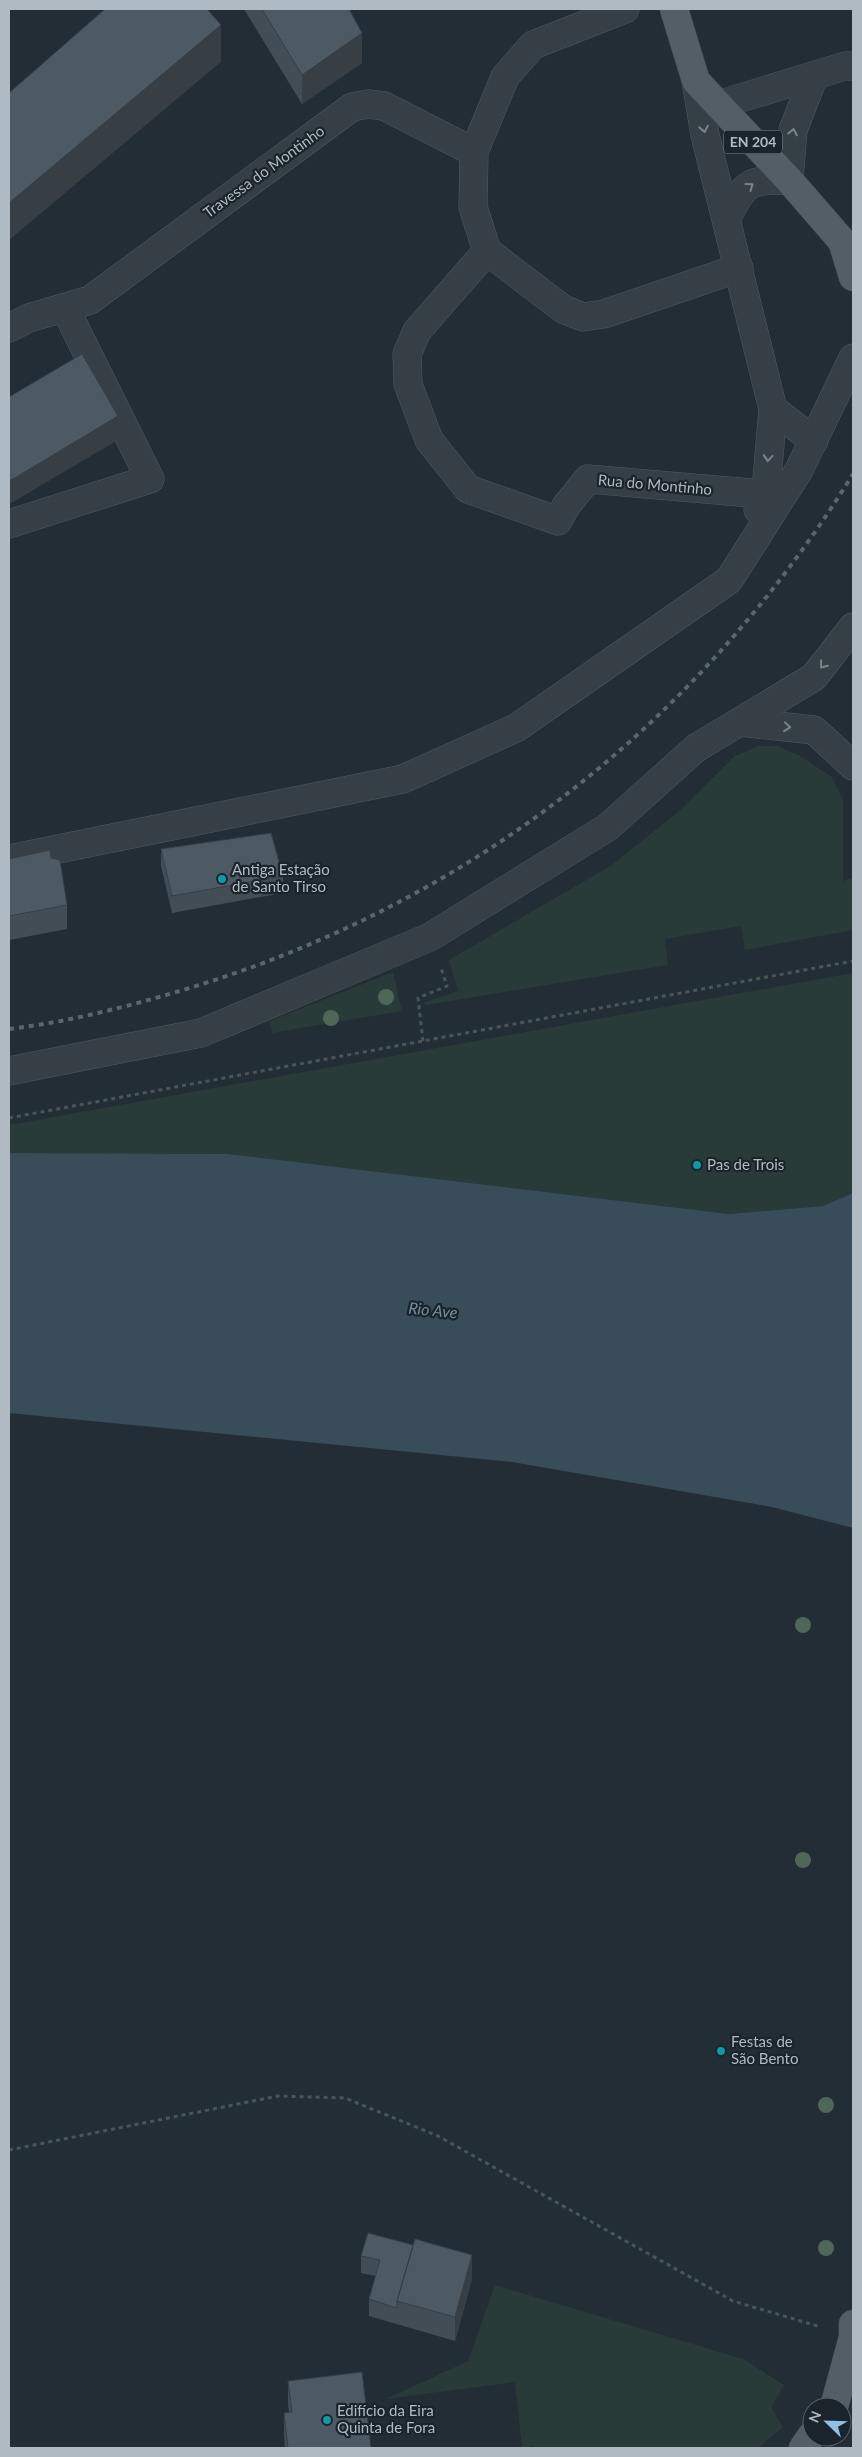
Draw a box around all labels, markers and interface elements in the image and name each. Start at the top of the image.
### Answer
street label: Travessa do Montinho [199,121,327,221]
one-way arrow [699,124,709,133]
one-way arrow [788,127,798,136]
road number: EN 204 [724,130,782,154]
one-way arrow [744,183,753,191]
one-way arrow [763,454,774,462]
street label: Rua do Montinho [597,470,713,498]
one-way arrow [821,659,829,668]
one-way arrow [783,721,791,732]
place label: Antiga Estação de Santo Tirso [232,860,330,895]
marker: Antiga Estação de Santo Tirso [216,873,228,885]
place label: Pas de Trois [707,1155,784,1173]
marker: Pas de Trois [691,1159,703,1171]
water label: Rio Ave [408,1297,459,1322]
place label: Festas de São Bento [731,2032,798,2067]
marker: Festas de São Bento [715,2045,727,2057]
north arrow [802,2397,852,2447]
place label: Edifício da Eira Quinta de Fora [337,2401,435,2436]
text: N [805,2408,825,2425]
marker: Edifício da Eira Quinta de Fora [321,2414,333,2426]

